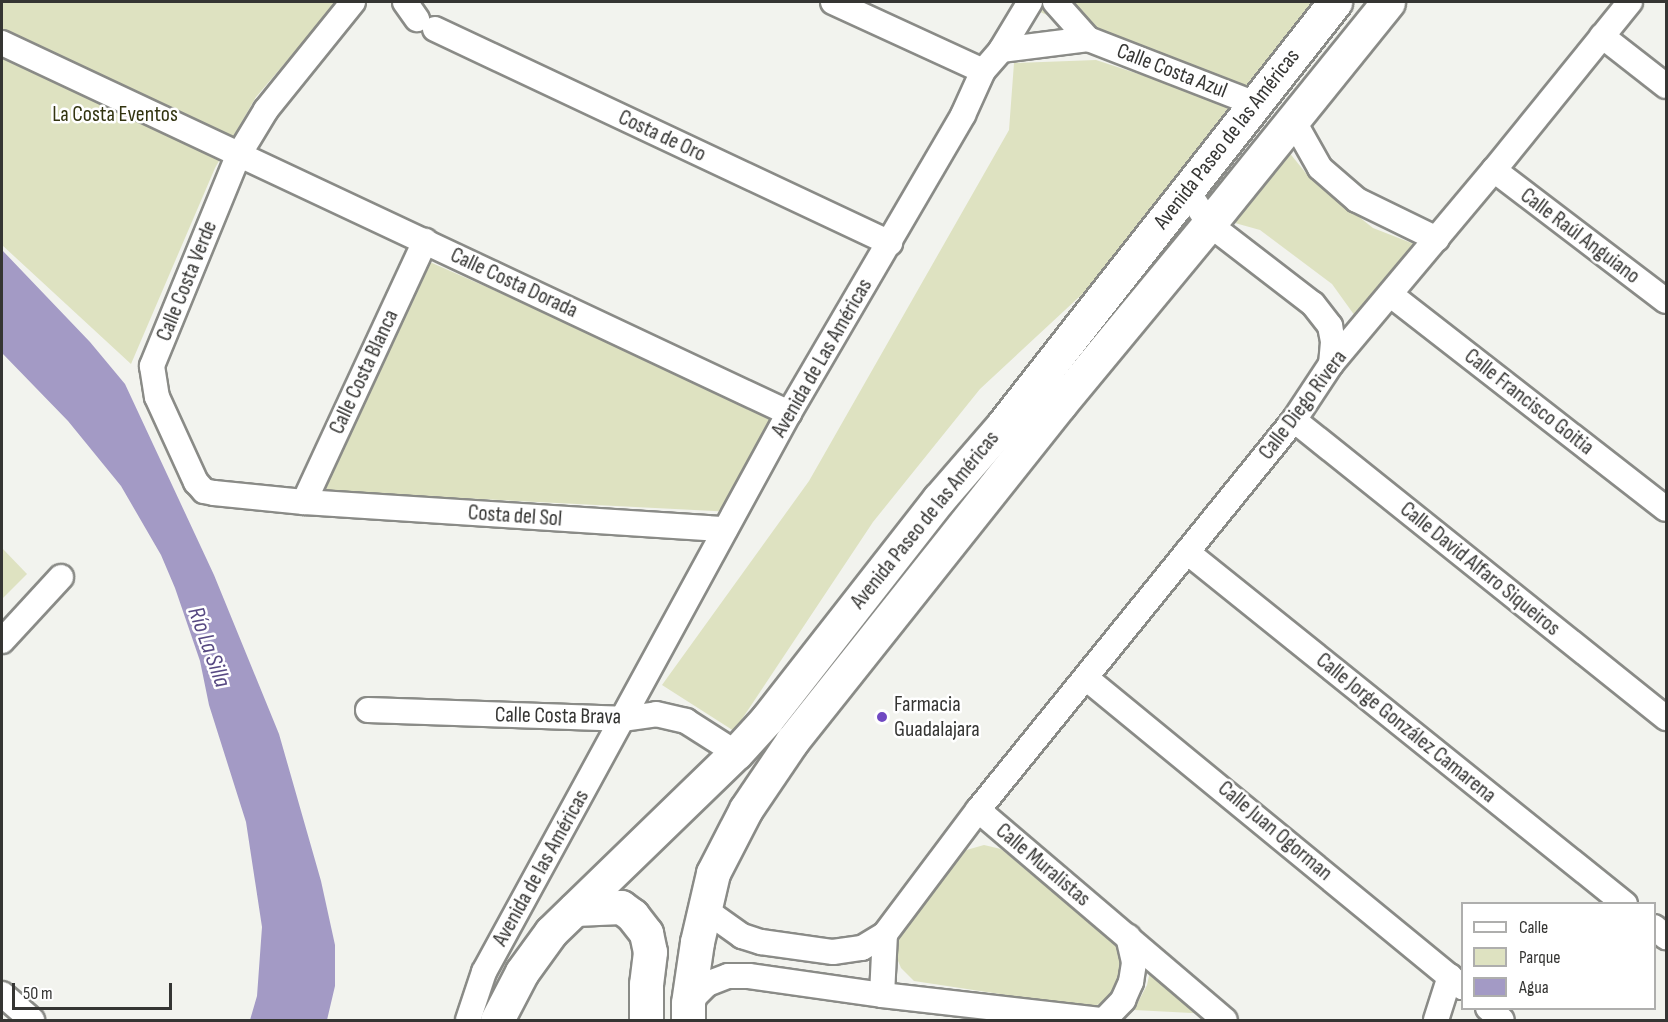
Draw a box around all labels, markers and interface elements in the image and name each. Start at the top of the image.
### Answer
street label: Calle Costa Azul [1113,38,1231,104]
street label: Avenida Paseo de las Américas [1148,44,1306,234]
park label: La Costa Eventos [52,102,178,128]
street label: Costa de Oro [614,104,710,168]
street label: Calle Raúl Anguiano [1515,183,1645,289]
street label: Calle Costa Verde [151,217,223,345]
street label: Calle Costa Dorada [446,242,582,324]
street label: Avenida de Las Américas [766,274,878,442]
street label: Calle Costa Blanca [324,306,404,438]
street label: Calle Francisco Goitia [1459,343,1599,461]
street label: Calle Diego Rivera [1253,345,1353,465]
street label: Avenida Paseo de las Américas [845,426,1005,614]
street label: Calle David Alfaro Siqueiros [1395,496,1565,642]
street label: Costa del Sol [467,500,563,532]
water label: Río La Silla [181,603,237,691]
street label: Calle Jorge González Camarena [1311,647,1501,809]
place label: Farmacia Guadalajara [894,691,980,742]
street label: Calle Costa Brava [495,702,621,730]
marker: Farmacia Guadalajara [875,710,889,724]
street label: Calle Juan Ogorman [1212,775,1338,887]
street label: Avenida de las Américas [487,785,595,951]
street label: Calle Muralistas [990,818,1096,912]
legend [1461,902,1656,1010]
text: Calle [1519,917,1548,938]
text: Parque [1519,947,1560,968]
scale bar [15,971,176,1009]
text: Agua [1519,977,1549,998]
text: 50 m [23,983,53,1004]

